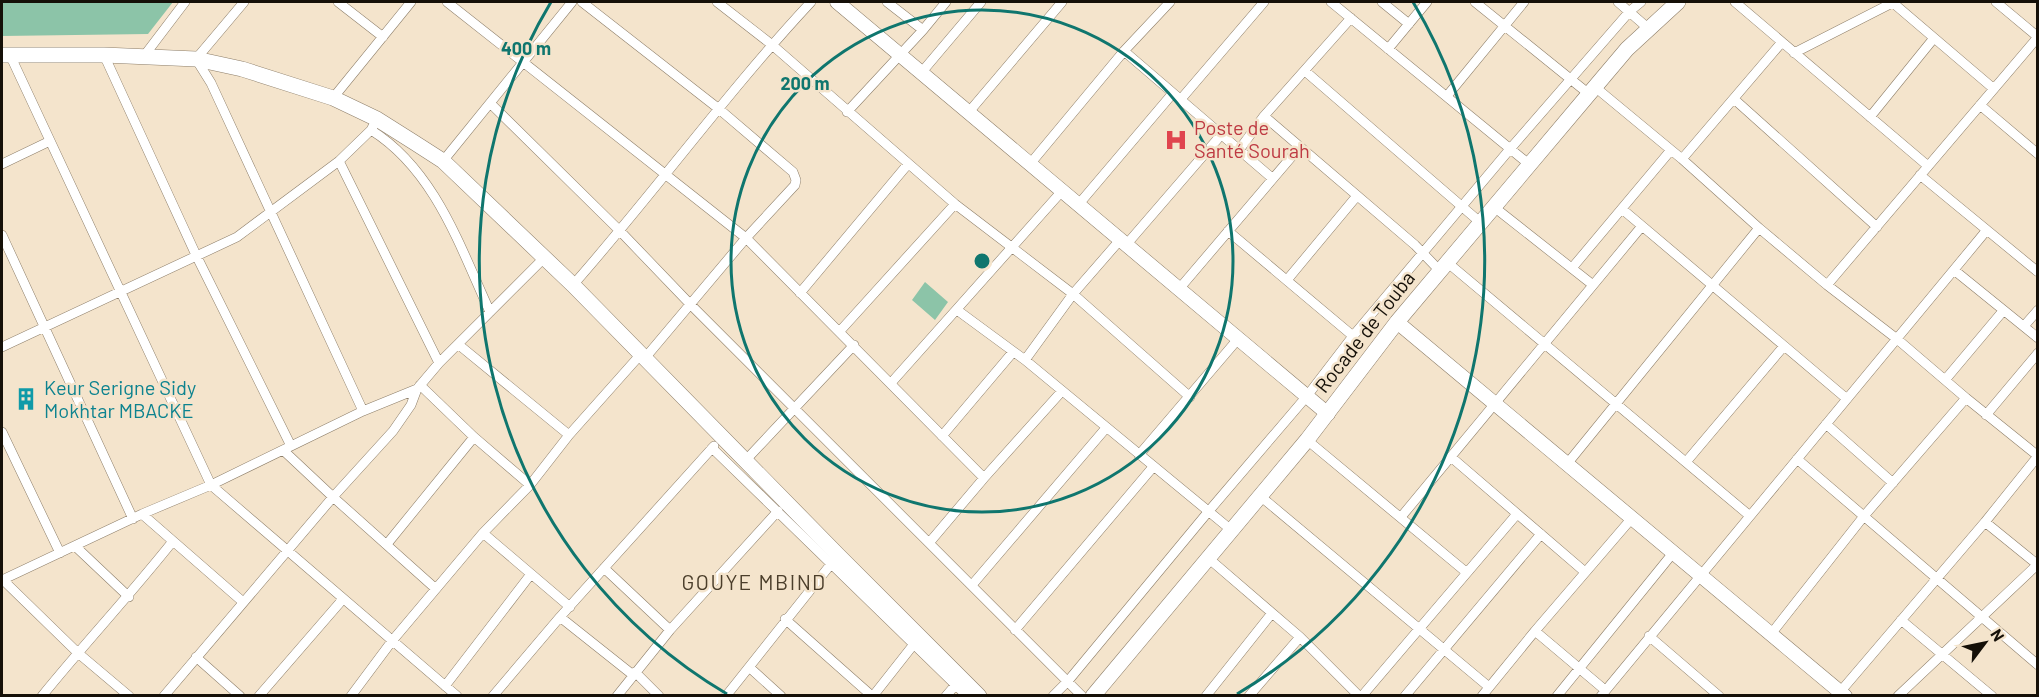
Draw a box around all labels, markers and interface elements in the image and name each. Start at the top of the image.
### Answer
text: 400 m [501,37,551,59]
text: 200 m [780,72,830,94]
place label: Poste de Santé Sourah [1194,115,1310,162]
hospital icon: Poste de Santé Sourah [1163,127,1189,153]
centre of rings [972,251,992,271]
street label: Rocade de Touba [1309,266,1419,397]
place label: Keur Serigne Sidy Mokhtar MBACKE [44,375,196,422]
building icon: Keur Serigne Sidy Mokhtar MBACKE [13,386,39,412]
district label: GOUYE MBIND [681,569,827,594]
north arrow [1955,613,2015,673]
text: N [1987,625,2009,644]

